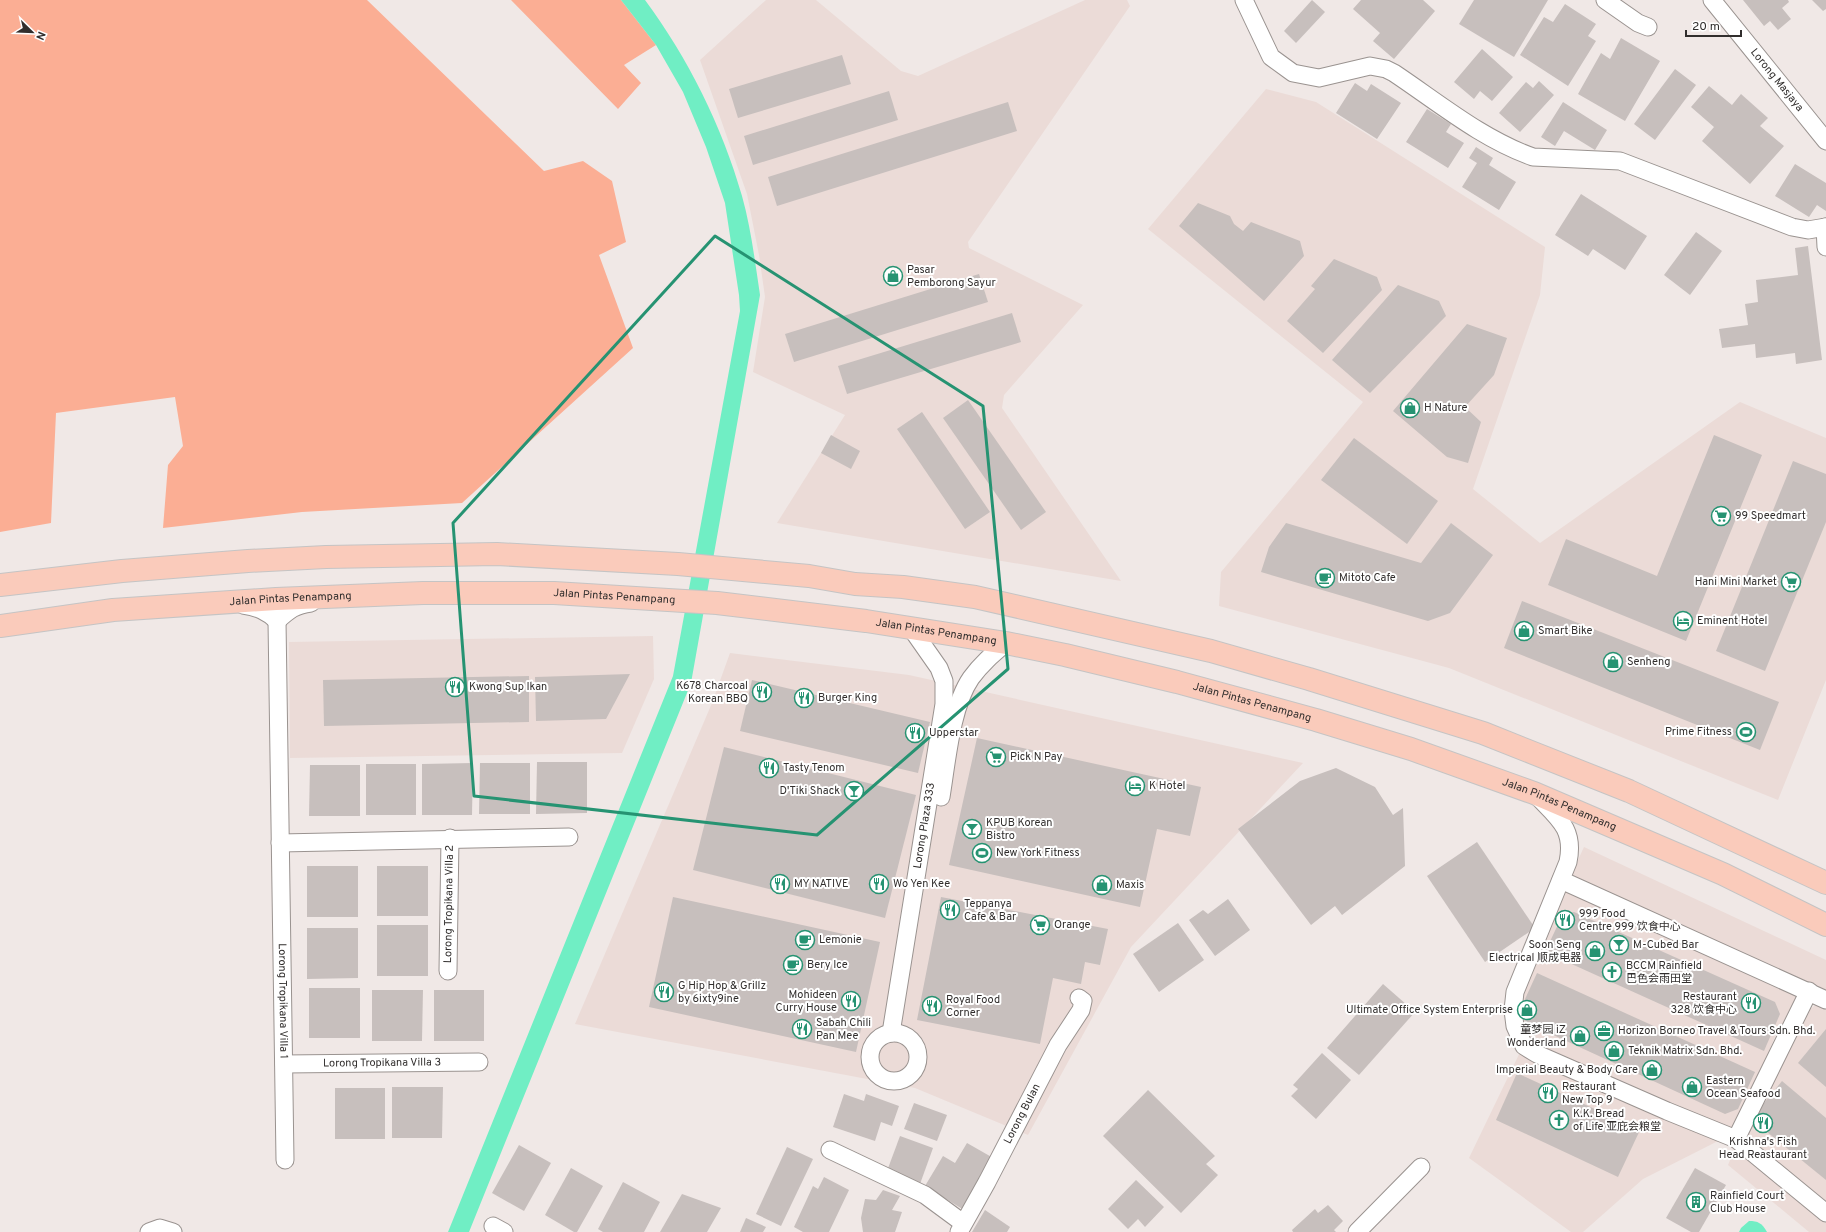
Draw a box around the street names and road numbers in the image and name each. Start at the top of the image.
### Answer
street label: Lorong Masjaya [1747,46,1807,115]
street label: Jalan Pintas Penampang [553,586,676,607]
street label: Jalan Pintas Penampang [229,589,352,609]
street label: Jalan Pintas Penampang [875,616,998,648]
street label: Jalan Pintas Penampang [1191,680,1313,725]
street label: Jalan Pintas Penampang [1500,775,1619,834]
street label: Lorong Plaza 333 [911,782,938,870]
street label: Lorong Tropikana Villa 2 [441,845,457,963]
street label: Lorong Tropikana Villa 1 [275,943,290,1059]
street label: Lorong Tropikana Villa 3 [323,1055,441,1071]
street label: Lorong Bulan [1001,1081,1044,1146]

